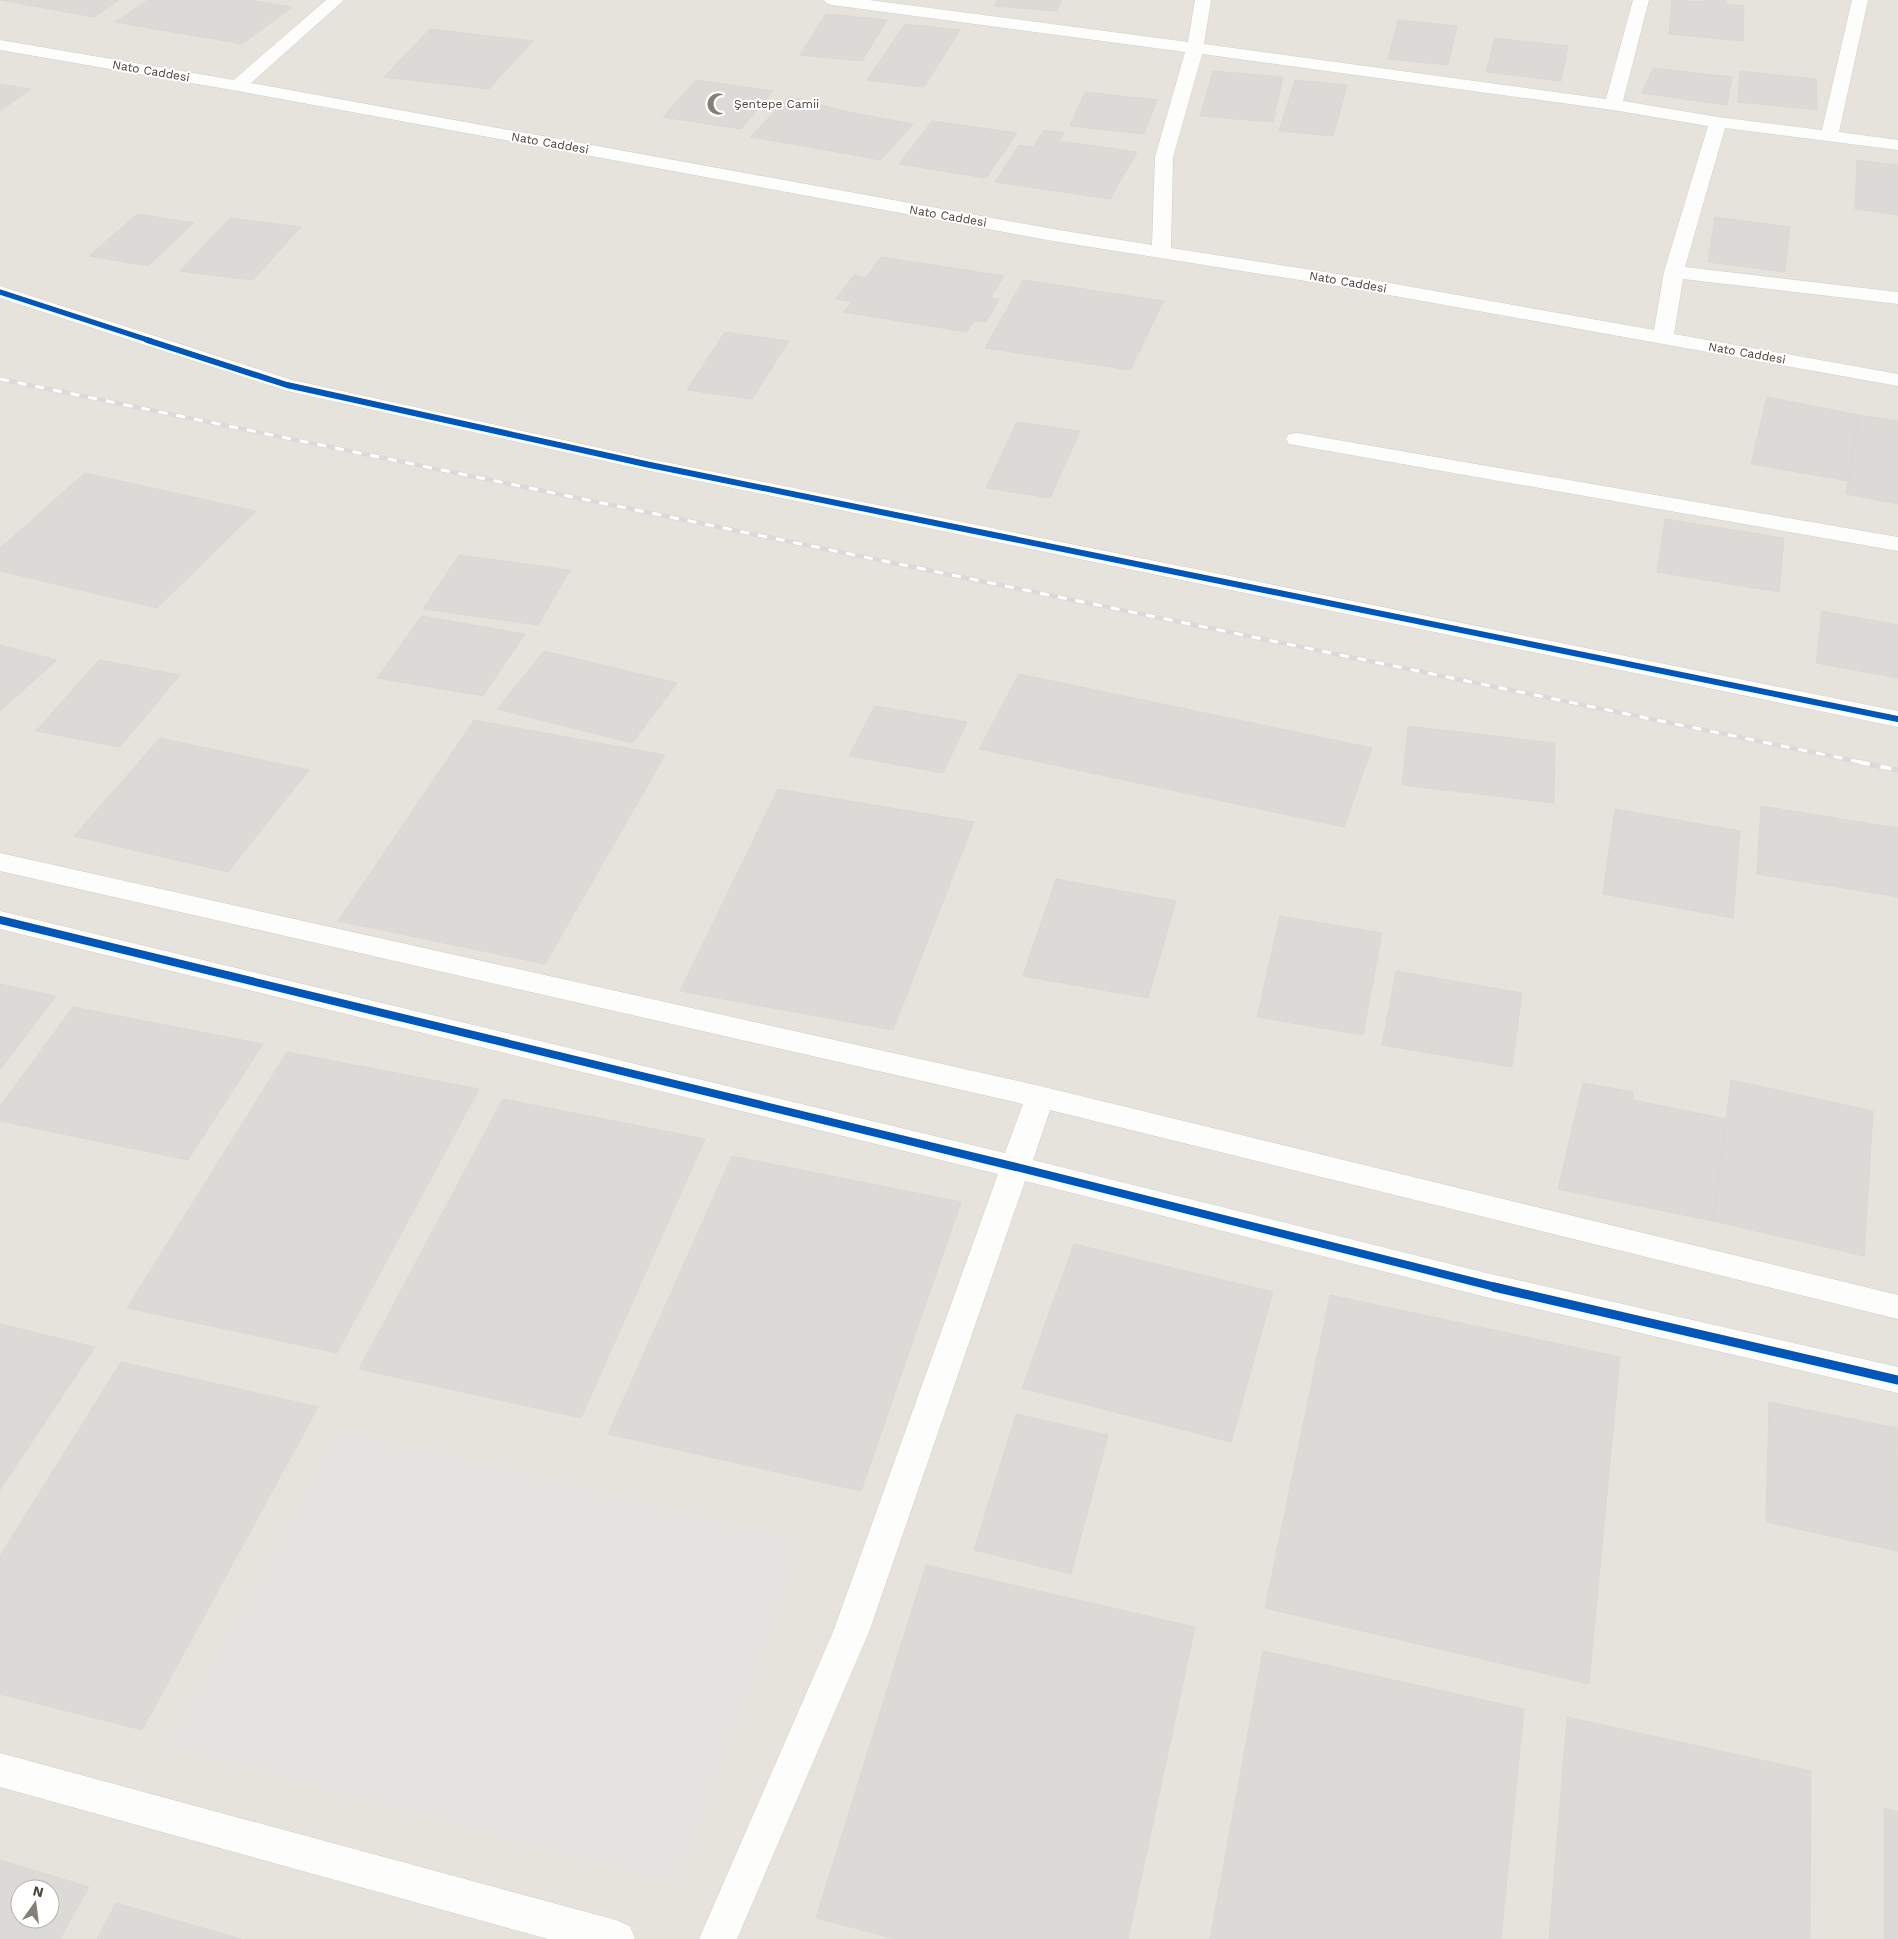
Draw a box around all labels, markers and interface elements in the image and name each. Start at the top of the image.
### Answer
street label: Nato Caddesi [111,57,191,85]
mosque icon: Şentepe Camii [705,91,731,117]
place label: Şentepe Camii [734,97,819,111]
street label: Nato Caddesi [510,129,590,157]
street label: Nato Caddesi [908,202,988,230]
street label: Nato Caddesi [1308,268,1388,296]
street label: Nato Caddesi [1707,339,1787,367]
north arrow [10,1879,60,1929]
text: N [31,1882,45,1900]

